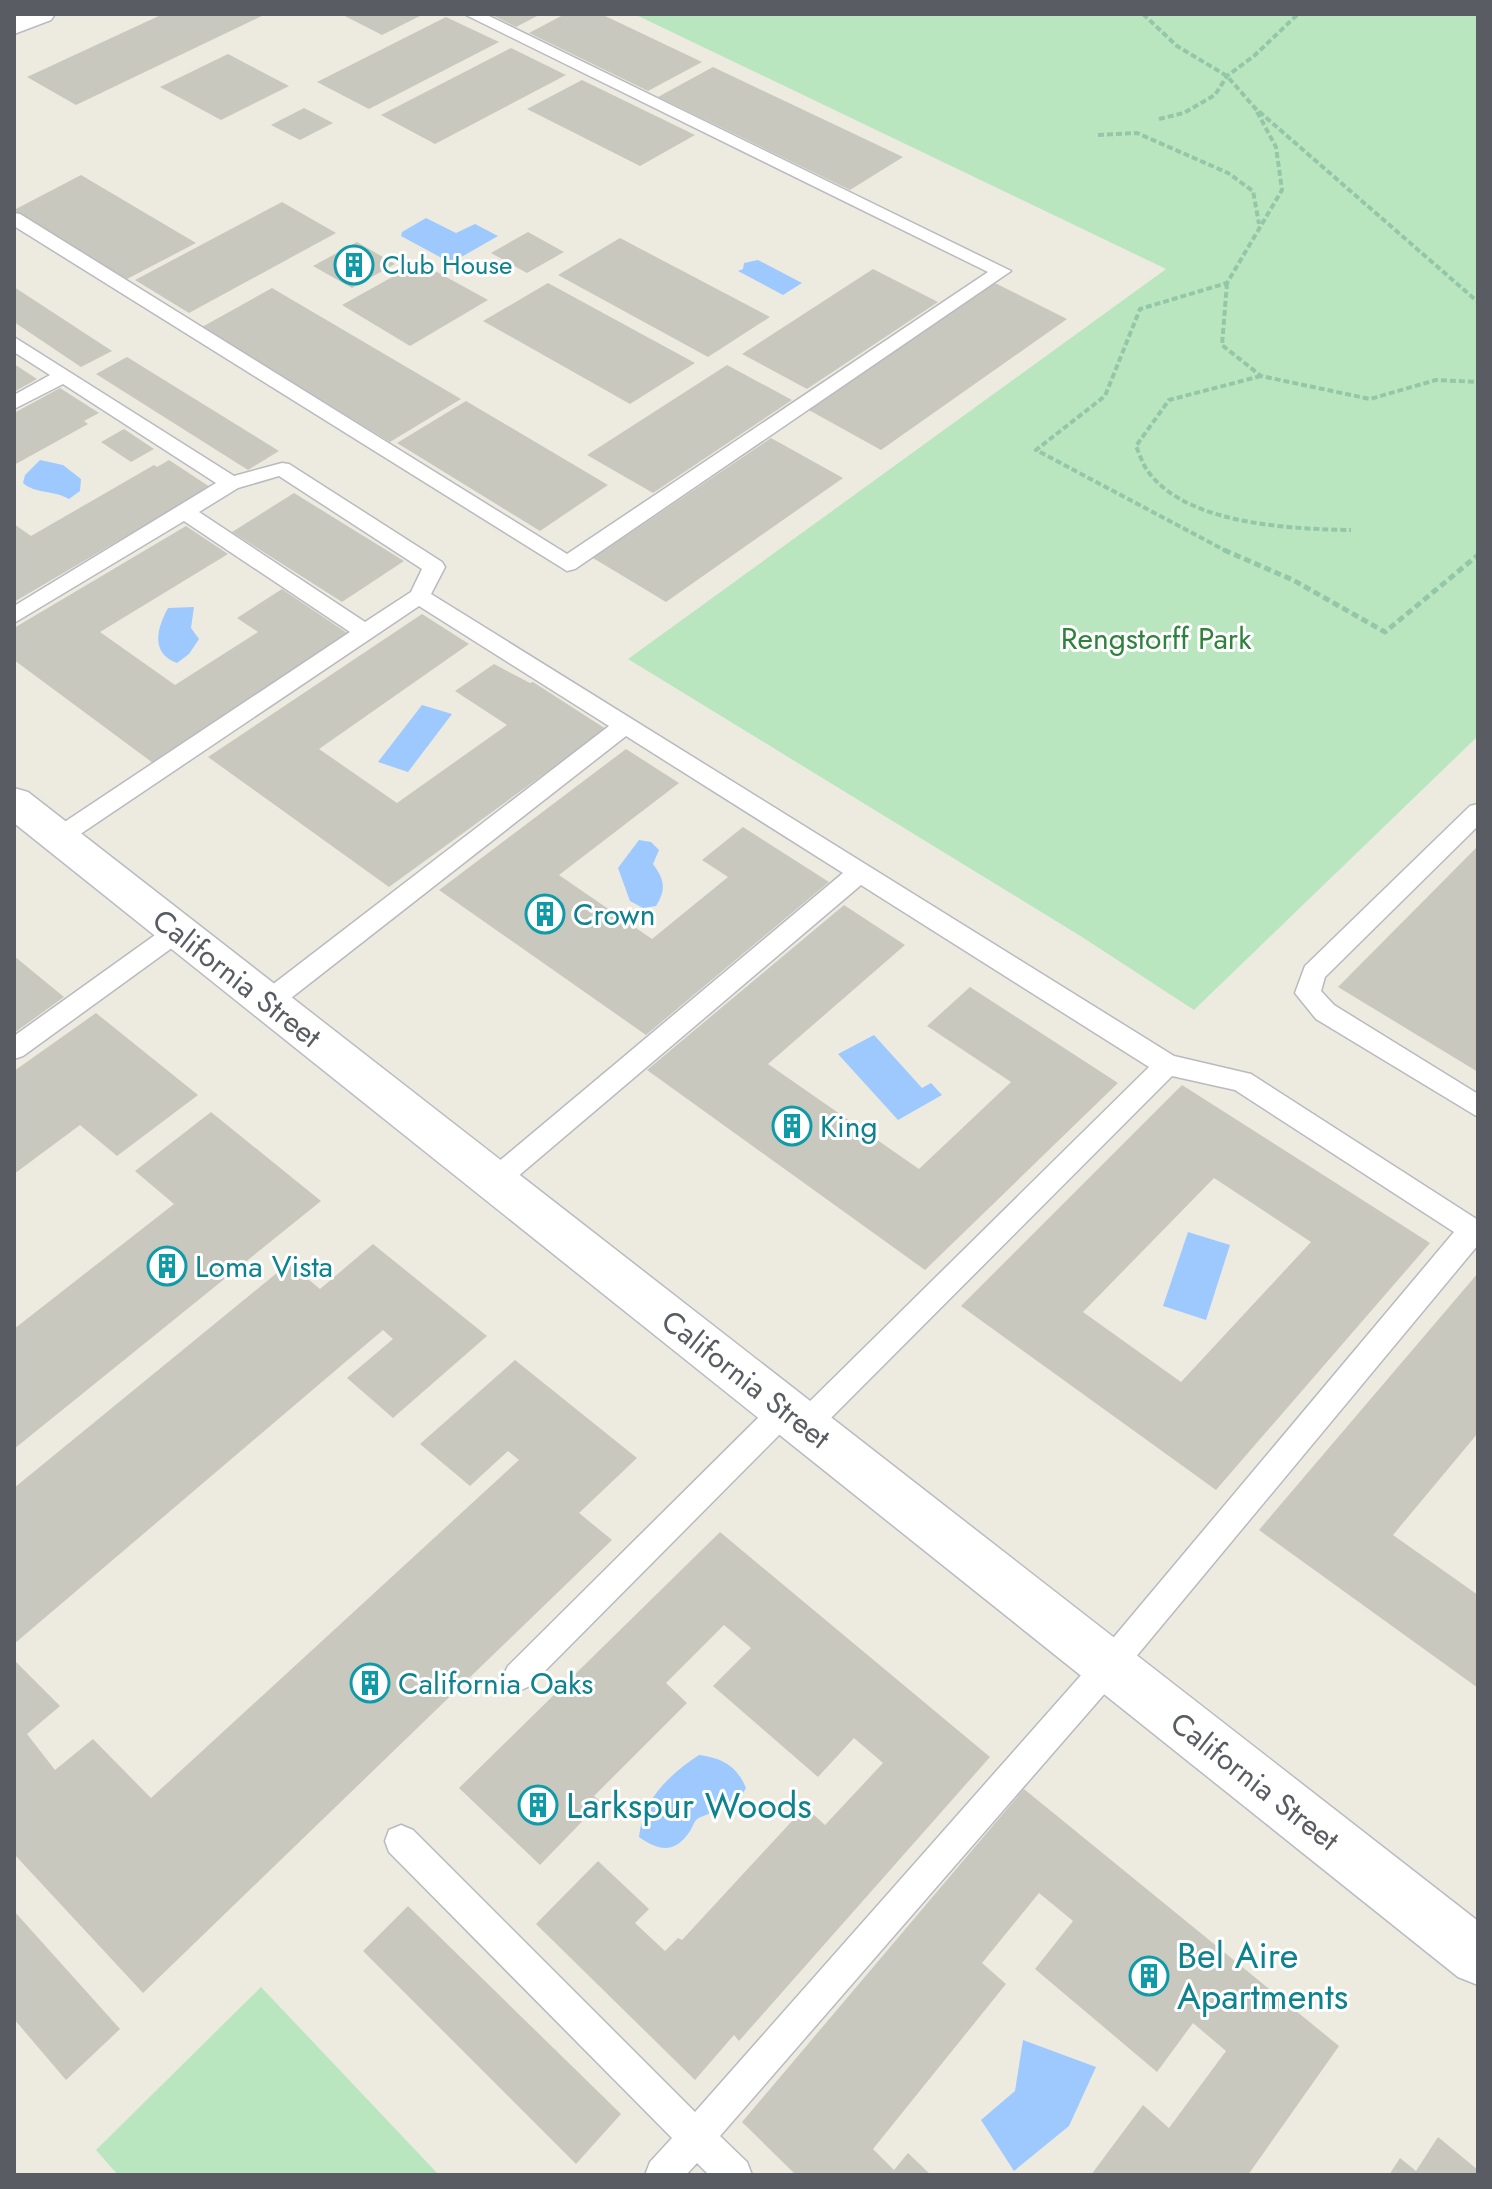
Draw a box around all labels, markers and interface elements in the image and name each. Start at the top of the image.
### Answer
building icon: Club House [333,244,375,286]
place label: Club House [382,246,512,284]
park label: Rengstorff Park [1061,617,1252,660]
building icon: Crown [524,893,566,935]
place label: Crown [573,893,655,936]
street label: California Street [144,898,331,1058]
building icon: King [771,1105,813,1147]
place label: King [820,1105,878,1148]
building icon: Loma Vista [146,1245,188,1287]
place label: Loma Vista [195,1245,333,1288]
street label: California Street [653,1299,840,1459]
building icon: California Oaks [349,1662,391,1704]
place label: California Oaks [398,1662,593,1705]
street label: California Street [1162,1701,1349,1861]
place label: Larkspur Woods [566,1779,812,1831]
building icon: Larkspur Woods [517,1784,559,1826]
place label: Bel Aire Apartments [1177,1929,1348,2022]
building icon: Bel Aire Apartments [1128,1955,1170,1997]

